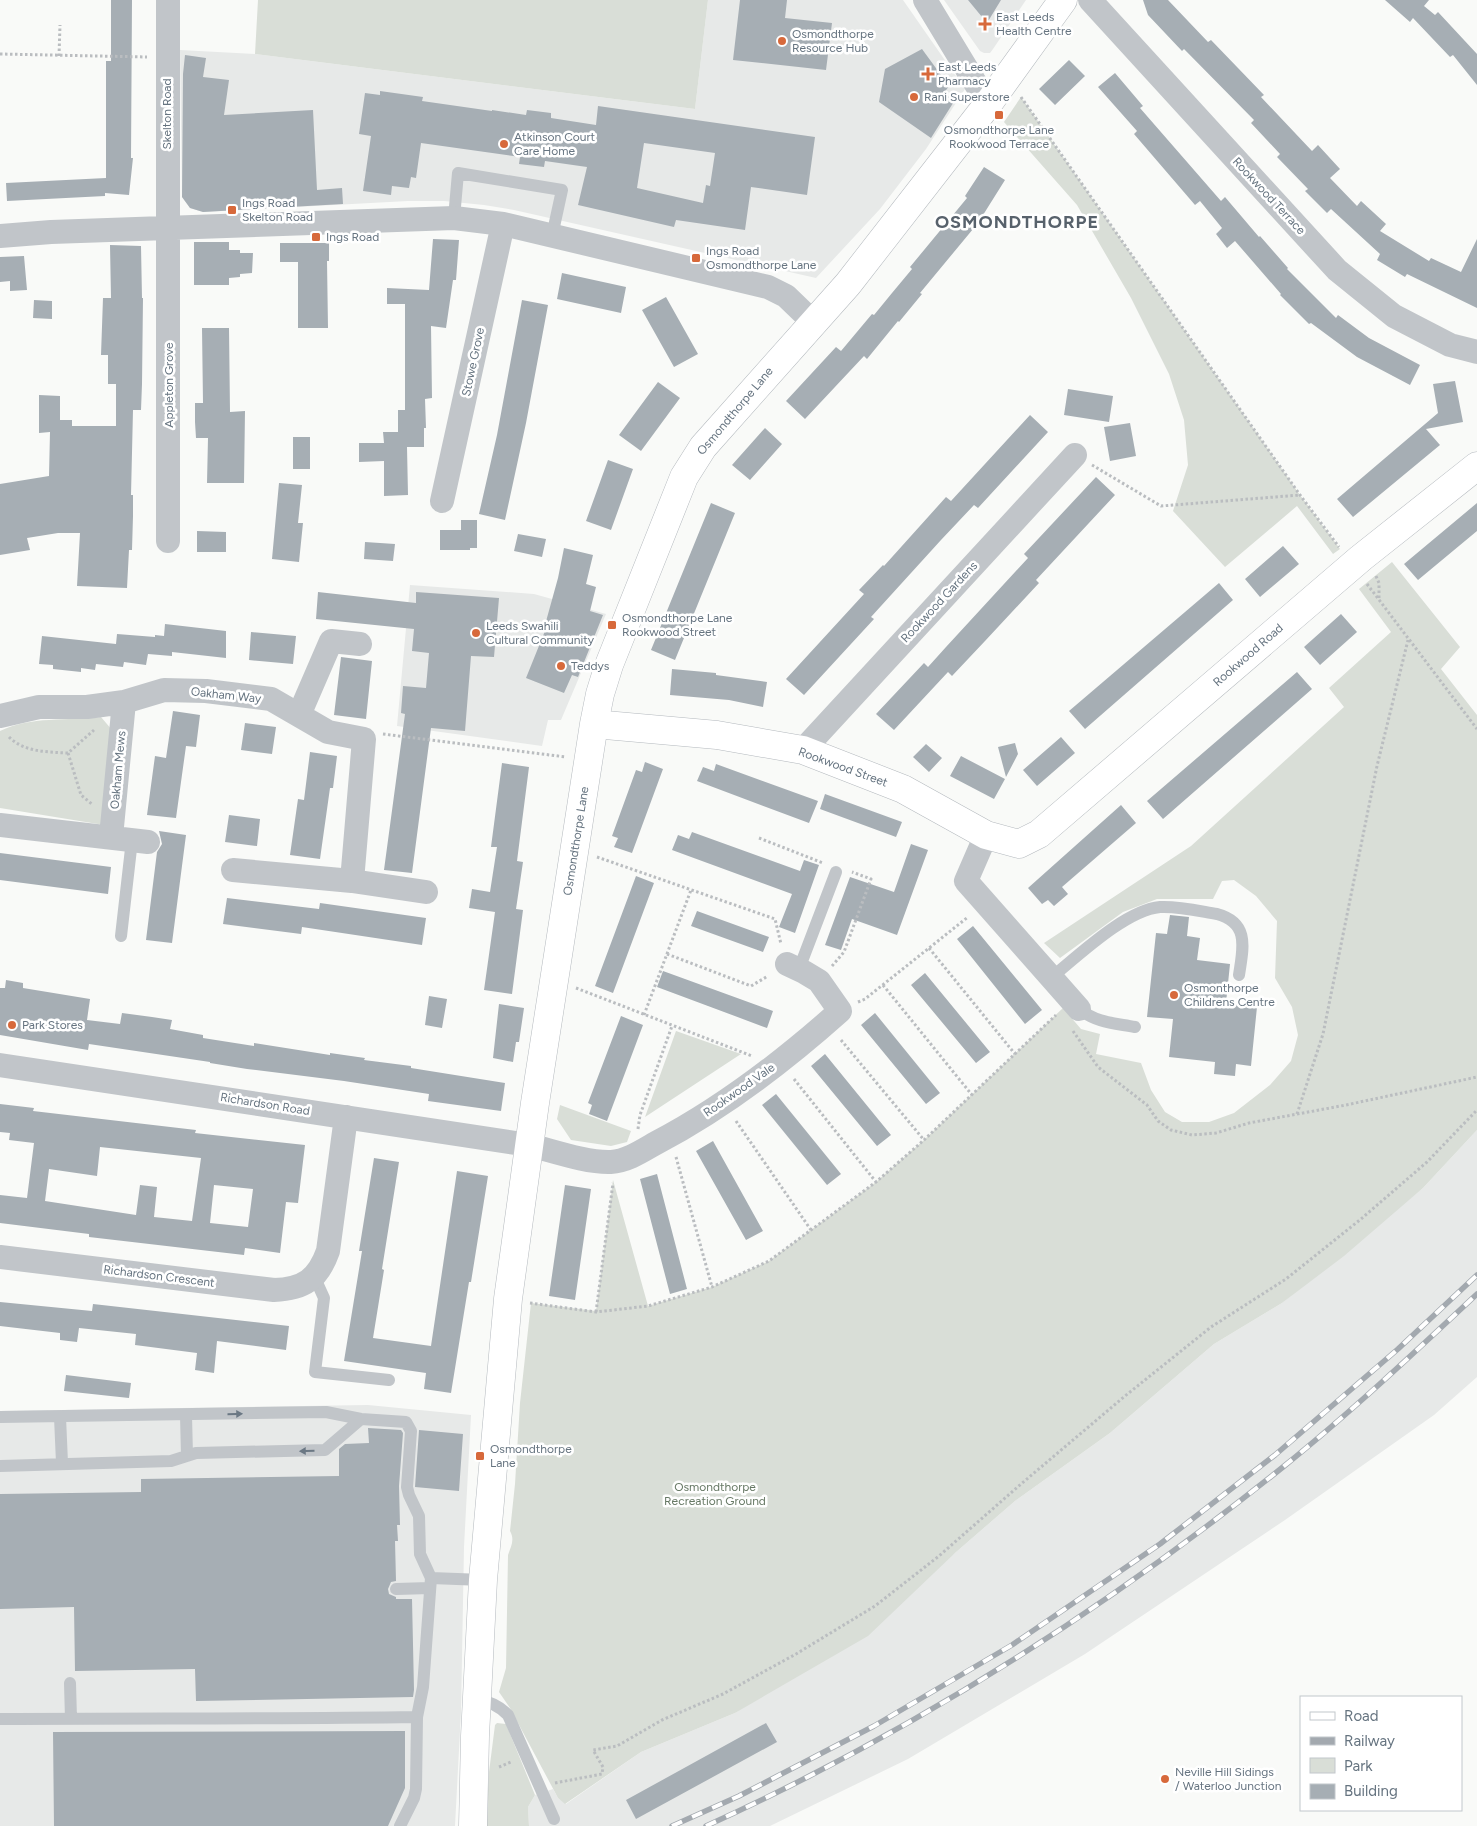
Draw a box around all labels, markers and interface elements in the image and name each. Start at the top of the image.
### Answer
place label: East Leeds Health Centre [996,10,1072,38]
marker: East Leeds Health Centre [978,17,992,31]
place label: Osmondthorpe Resource Hub [792,27,874,55]
marker: Osmondthorpe Resource Hub [776,35,788,47]
place label: East Leeds Pharmacy [938,60,997,88]
marker: East Leeds Pharmacy [922,68,934,80]
street label: Skelton Road [160,78,174,150]
place label: Rani Superstore [924,90,1010,104]
marker: Rani Superstore [908,91,920,103]
marker: Osmondthorpe Lane Rookwood Terrace [993,109,1005,121]
place label: Osmondthorpe Lane Rookwood Terrace [944,123,1055,151]
place label: Atkinson Court Care Home [514,130,596,158]
marker: Atkinson Court Care Home [498,138,510,150]
street label: Rookwood Terrace [1230,155,1309,238]
place label: Ings Road Skelton Road [242,196,313,224]
marker: Ings Road Skelton Road [226,204,238,216]
district label: OSMONDTHORPE [935,211,1099,233]
place label: Ings Road [326,230,379,244]
marker: Ings Road [310,231,322,243]
place label: Ings Road Osmondthorpe Lane [706,244,817,272]
marker: Ings Road Osmondthorpe Lane [690,252,702,264]
street label: Stowe Grove [459,326,487,398]
street label: Appleton Grove [162,342,176,428]
street label: Osmondthorpe Lane [694,364,776,458]
street label: Rookwood Gardens [898,558,980,645]
place label: Osmondthorpe Lane Rookwood Street [622,611,733,639]
place label: Leeds Swahili Cultural Community [486,619,595,647]
marker: Osmondthorpe Lane Rookwood Street [606,619,618,631]
street label: Rookwood Road [1210,621,1286,689]
marker: Leeds Swahili Cultural Community [470,627,482,639]
place label: Teddys [571,659,610,673]
marker: Teddys [555,660,567,672]
street label: Oakham Way [190,684,263,706]
street label: Oakham Mews [108,730,128,810]
street label: Rookwood Street [796,744,890,790]
street label: Osmondthorpe Lane [560,785,592,897]
place label: Osmonthorpe Childrens Centre [1184,981,1275,1009]
marker: Osmonthorpe Childrens Centre [1168,989,1180,1001]
place label: Park Stores [22,1018,83,1032]
marker: Park Stores [6,1019,18,1031]
street label: Rookwood Vale [701,1060,778,1120]
street label: Richardson Road [219,1090,311,1118]
street label: Richardson Crescent [103,1262,216,1290]
one-way arrow [227,1410,243,1418]
place label: Osmondthorpe Lane [490,1442,572,1470]
one-way arrow [298,1447,314,1455]
marker: Osmondthorpe Lane [474,1450,486,1462]
park label: Osmondthorpe Recreation Ground [664,1480,766,1508]
legend [1300,1696,1462,1811]
text: Road [1344,1707,1379,1725]
text: Railway [1344,1732,1395,1750]
text: Park [1344,1757,1373,1775]
place label: Neville Hill Sidings / Waterloo Junction [1175,1765,1282,1793]
marker: Neville Hill Sidings / Waterloo Junction [1159,1773,1171,1785]
text: Building [1344,1782,1398,1800]

